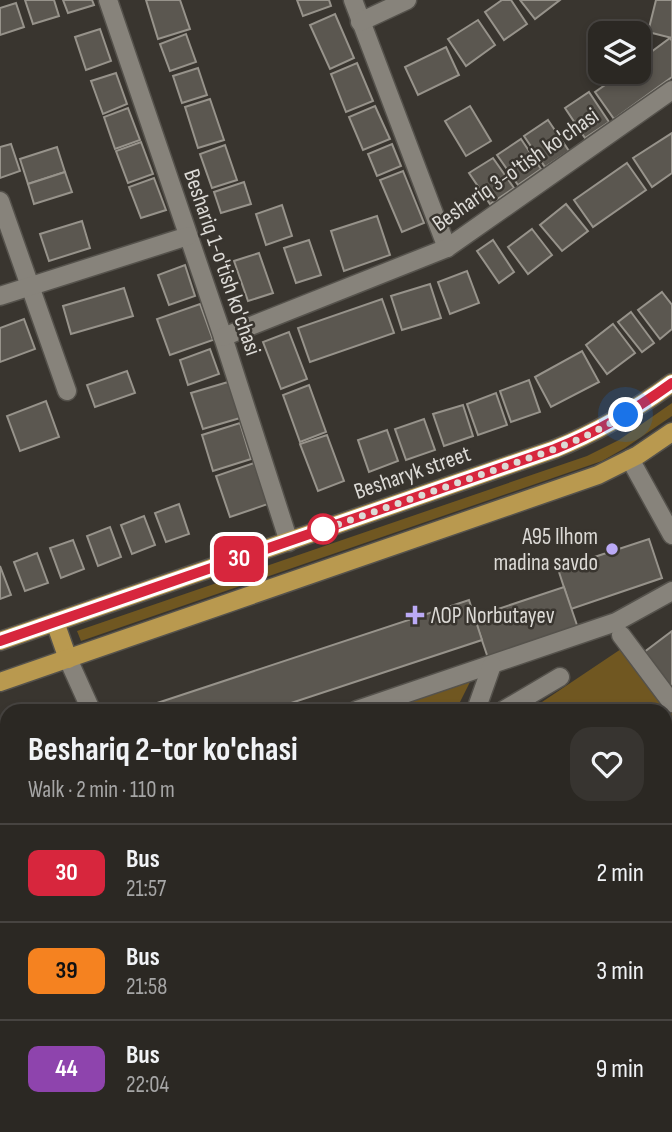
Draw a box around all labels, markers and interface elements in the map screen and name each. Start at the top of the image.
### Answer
map controls [588,21,651,84]
button: layers [588,21,651,84]
street label: Beshariq 3-o'tish ko'chasi [427,102,604,238]
street label: Beshariq 1-o'tish ko'chasi [177,165,267,359]
your location [608,397,643,432]
street label: Besharyk street [350,440,474,506]
unlabelled marker [308,514,338,544]
place label: A95 Ilhom madina savdo [493,523,598,577]
line badge: 30 [208,536,270,582]
marker: A95 Ilhom madina savdo [604,541,620,557]
text: 30 [228,544,250,573]
place label: ЛОР Norbutayev [430,602,555,630]
marker: ЛОР Norbutayev [405,605,425,625]
button: heart [570,727,644,801]
text: Beshariq 2-tor ko'chasi [28,730,298,770]
text: Walk · 2 min · 110 m [28,776,175,804]
text: Bus [126,844,160,875]
text: 30 [55,858,78,887]
text: 2 min [596,858,644,889]
text: 21:57 [126,875,166,903]
text: Bus [126,942,160,973]
text: 39 [55,956,78,985]
text: 3 min [596,956,644,987]
text: 21:58 [126,973,167,1001]
text: Bus [126,1040,160,1071]
text: 44 [55,1054,78,1083]
text: 9 min [596,1054,644,1085]
text: 22:04 [126,1071,169,1099]

